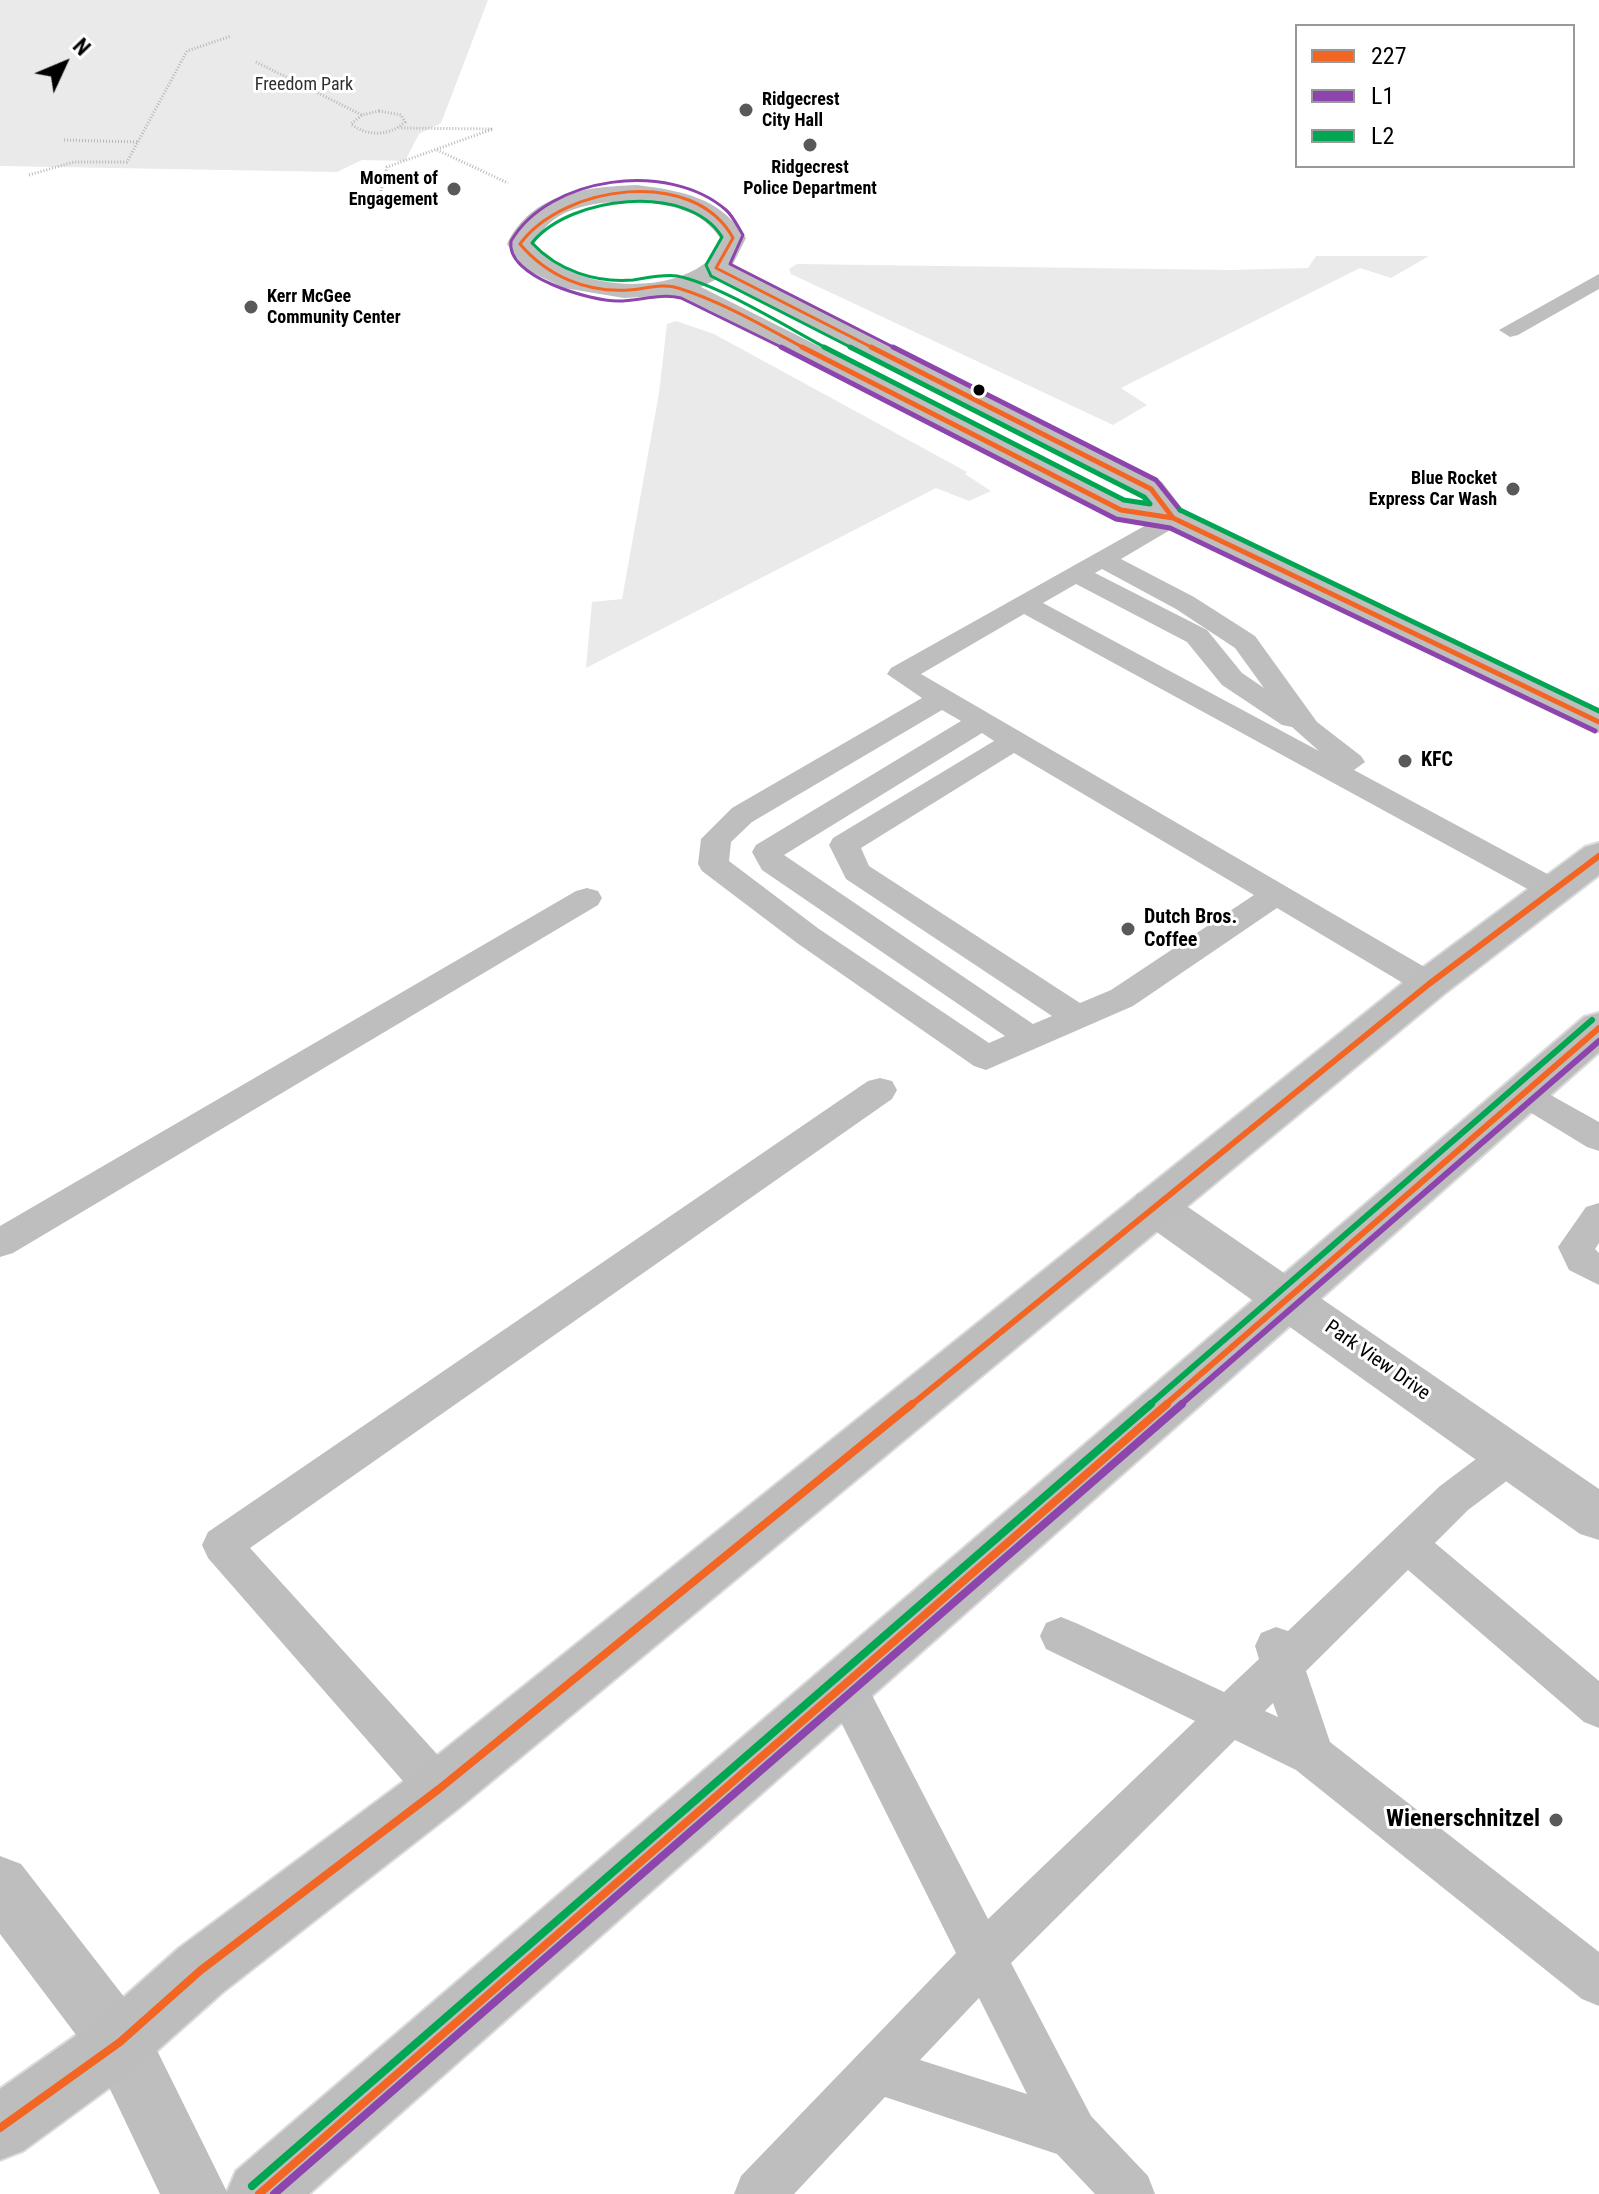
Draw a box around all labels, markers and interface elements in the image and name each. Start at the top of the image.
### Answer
north arrow [24,24,104,104]
legend [1295,24,1575,168]
text: N [68,33,95,61]
text: 227 [1371,42,1407,70]
park label: Freedom Park [255,74,353,96]
text: L1 [1371,82,1394,110]
place label: Ridgecrest City Hall [762,89,839,132]
marker: Ridgecrest City Hall [737,101,755,119]
text: L2 [1371,122,1394,150]
marker: Ridgecrest Police Department [801,136,819,154]
place label: Ridgecrest Police Department [743,157,877,200]
place label: Moment of Engagement [349,168,438,210]
marker: Moment of Engagement [445,180,463,198]
place label: Kerr McGee Community Center [267,286,401,328]
marker: Kerr McGee Community Center [242,298,260,316]
unlabelled marker [971,382,987,398]
place label: Blue Rocket Express Car Wash [1369,468,1497,510]
marker: Blue Rocket Express Car Wash [1504,480,1522,498]
place label: KFC [1421,749,1453,773]
marker: KFC [1396,752,1414,770]
place label: Dutch Bros. Coffee [1144,906,1237,953]
marker: Dutch Bros. Coffee [1119,920,1137,938]
street label: Park View Drive [1320,1316,1434,1406]
place label: Wienerschnitzel [1386,1806,1540,1834]
marker: Wienerschnitzel [1547,1811,1565,1829]

